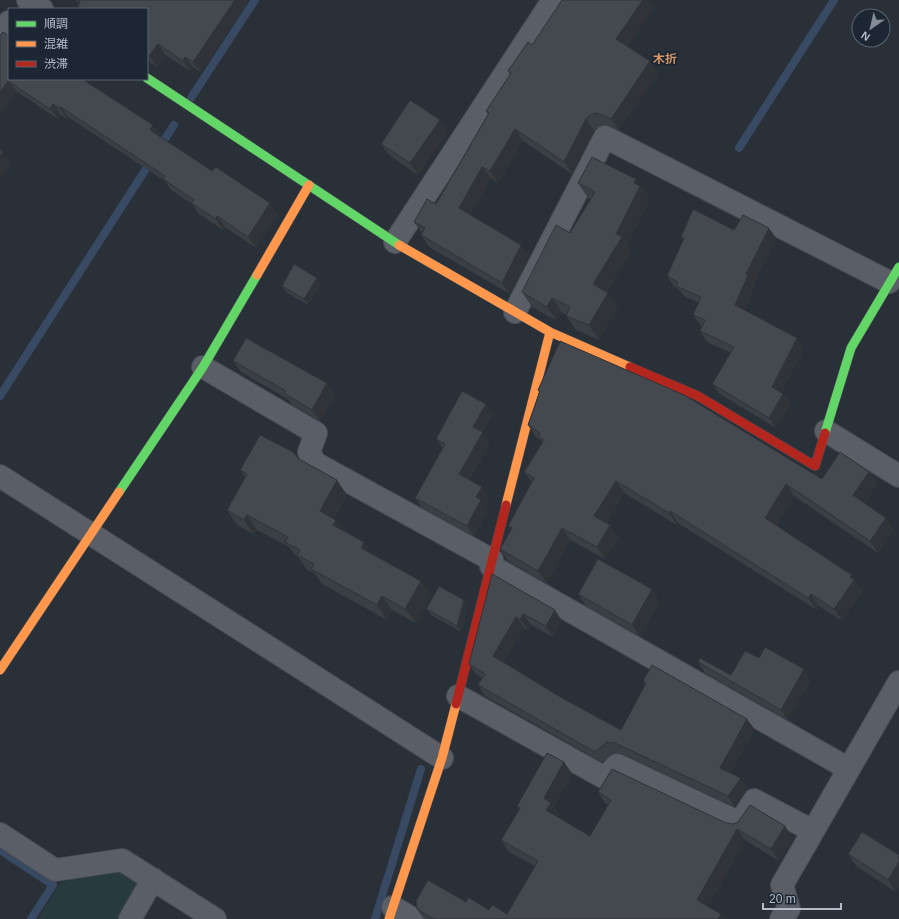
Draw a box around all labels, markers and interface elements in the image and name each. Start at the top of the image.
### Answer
legend [8,8,148,80]
north arrow [851,8,891,48]
text: 順調 [44,17,68,31]
text: N [859,29,872,43]
text: 混雑 [44,37,68,51]
district label: 木折 [653,52,677,66]
text: 渋滞 [44,57,68,71]
scale bar [763,885,841,911]
text: 20 m [769,892,796,906]

